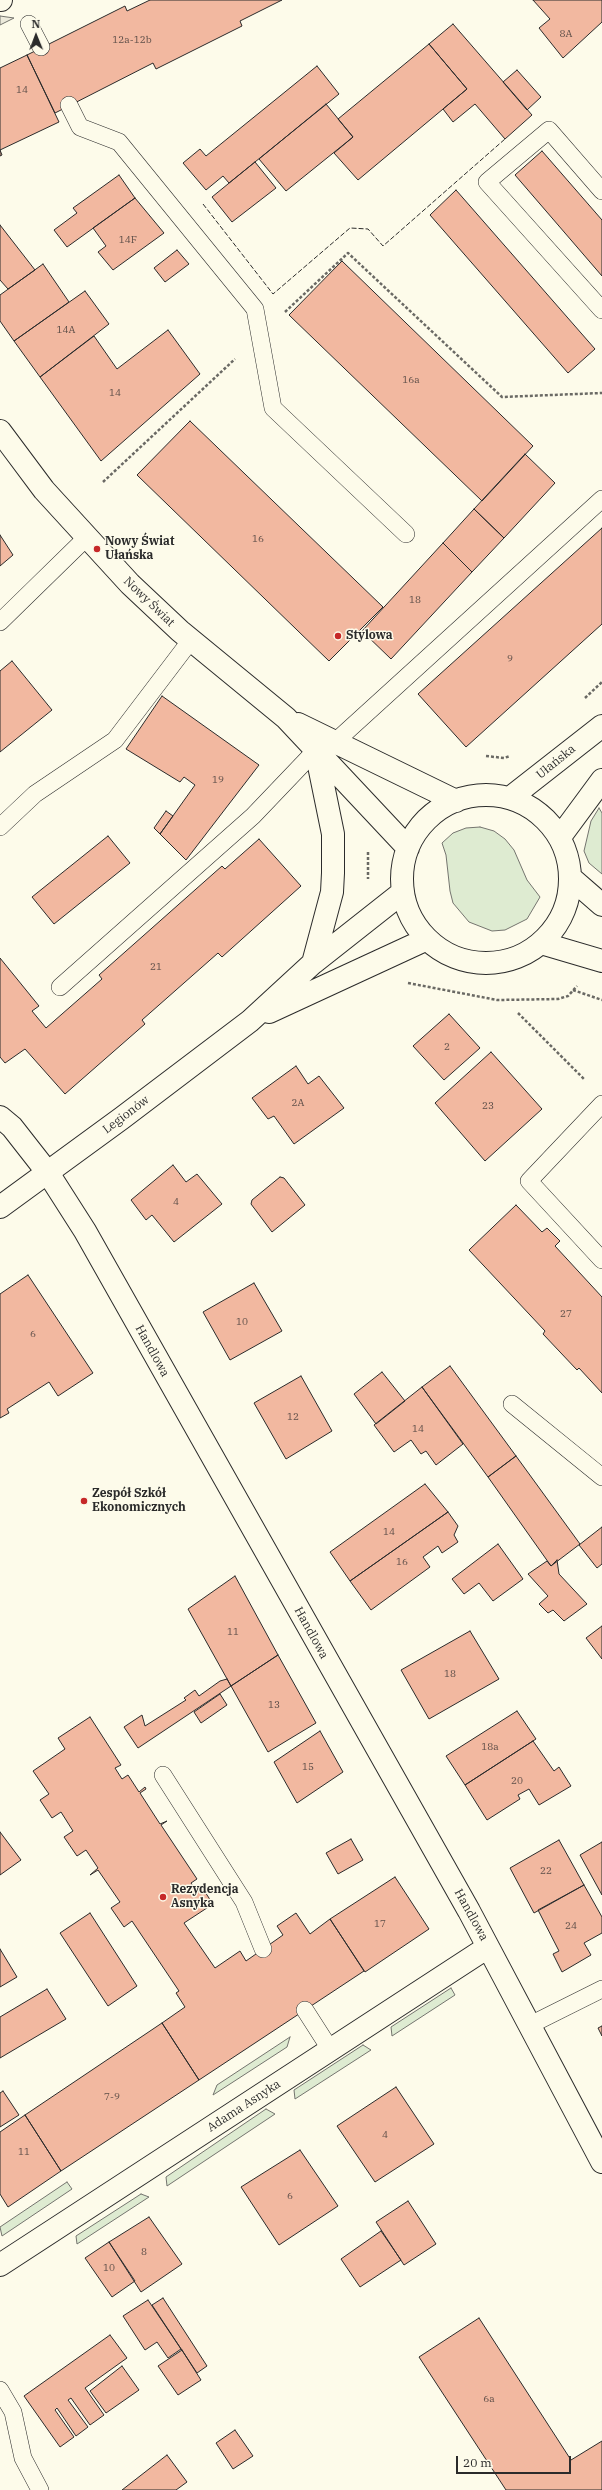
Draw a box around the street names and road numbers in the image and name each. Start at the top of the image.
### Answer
street label: Nowy Świat [120,574,178,630]
street label: Ułańska [534,742,578,782]
street label: Legionów [100,1093,152,1137]
street label: Handlowa [132,1323,172,1379]
street label: Handlowa [291,1605,331,1661]
street label: Handlowa [451,1887,491,1943]
street label: Adama Asnyka [205,2077,283,2135]

